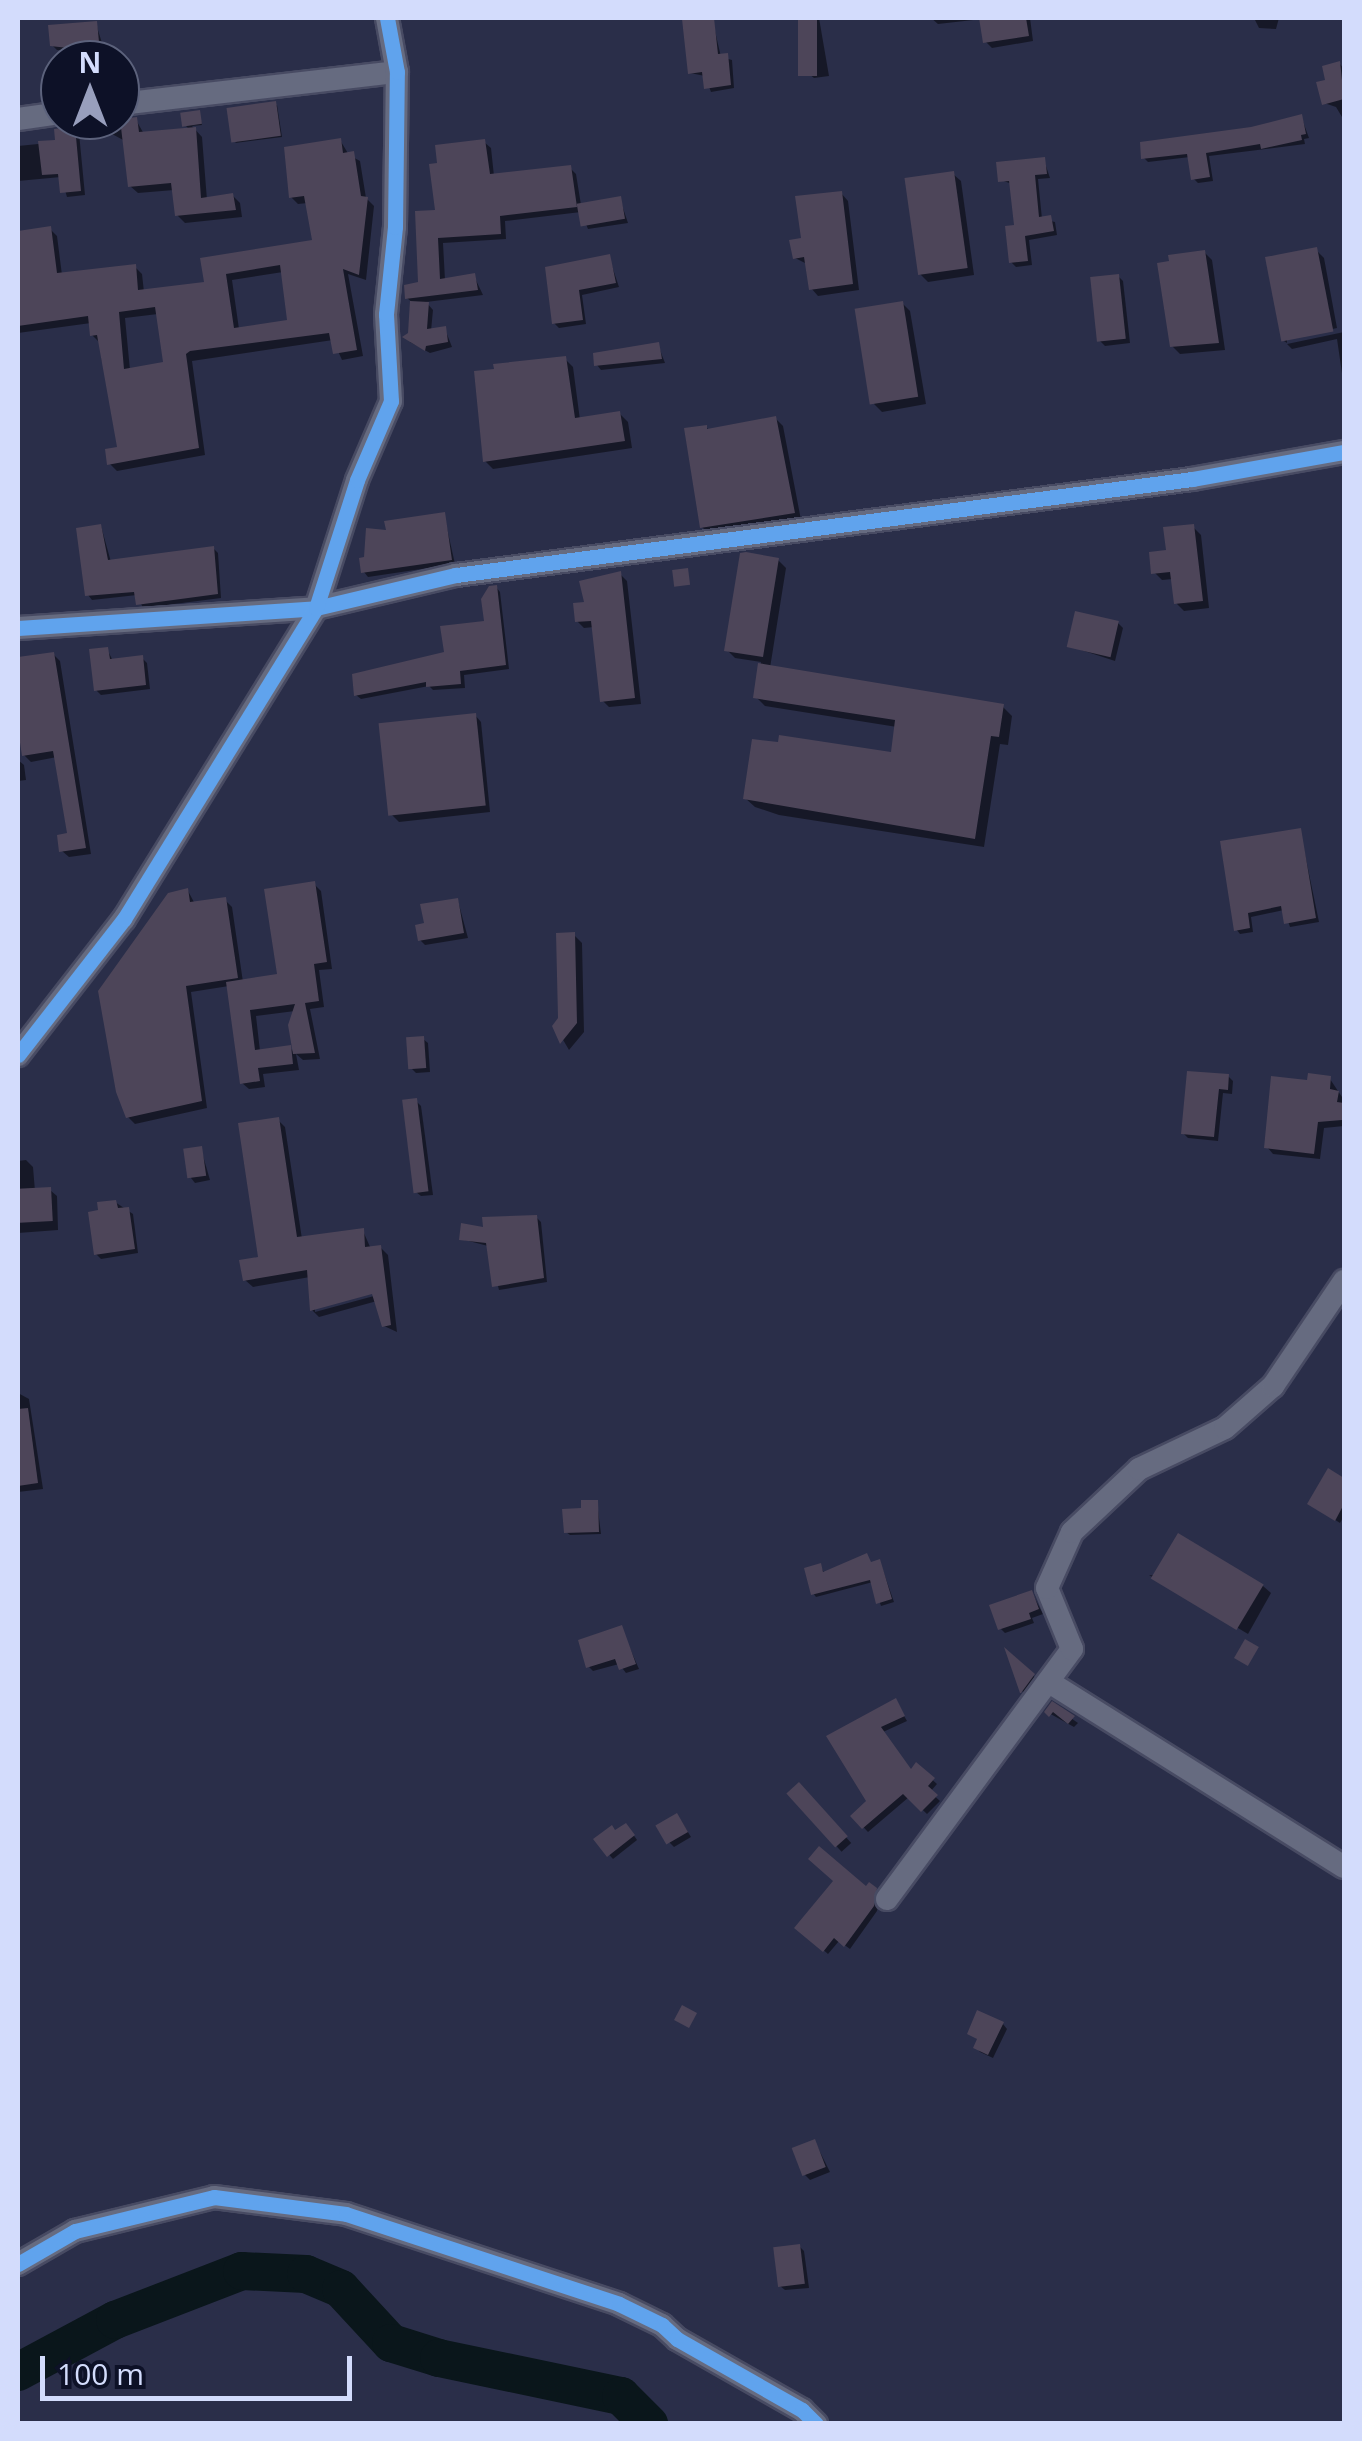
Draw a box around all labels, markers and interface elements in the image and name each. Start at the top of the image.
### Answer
north arrow [40,40,140,140]
text: N [79,43,101,81]
scale bar [45,2336,358,2398]
text: 100 m [57,2353,144,2394]

